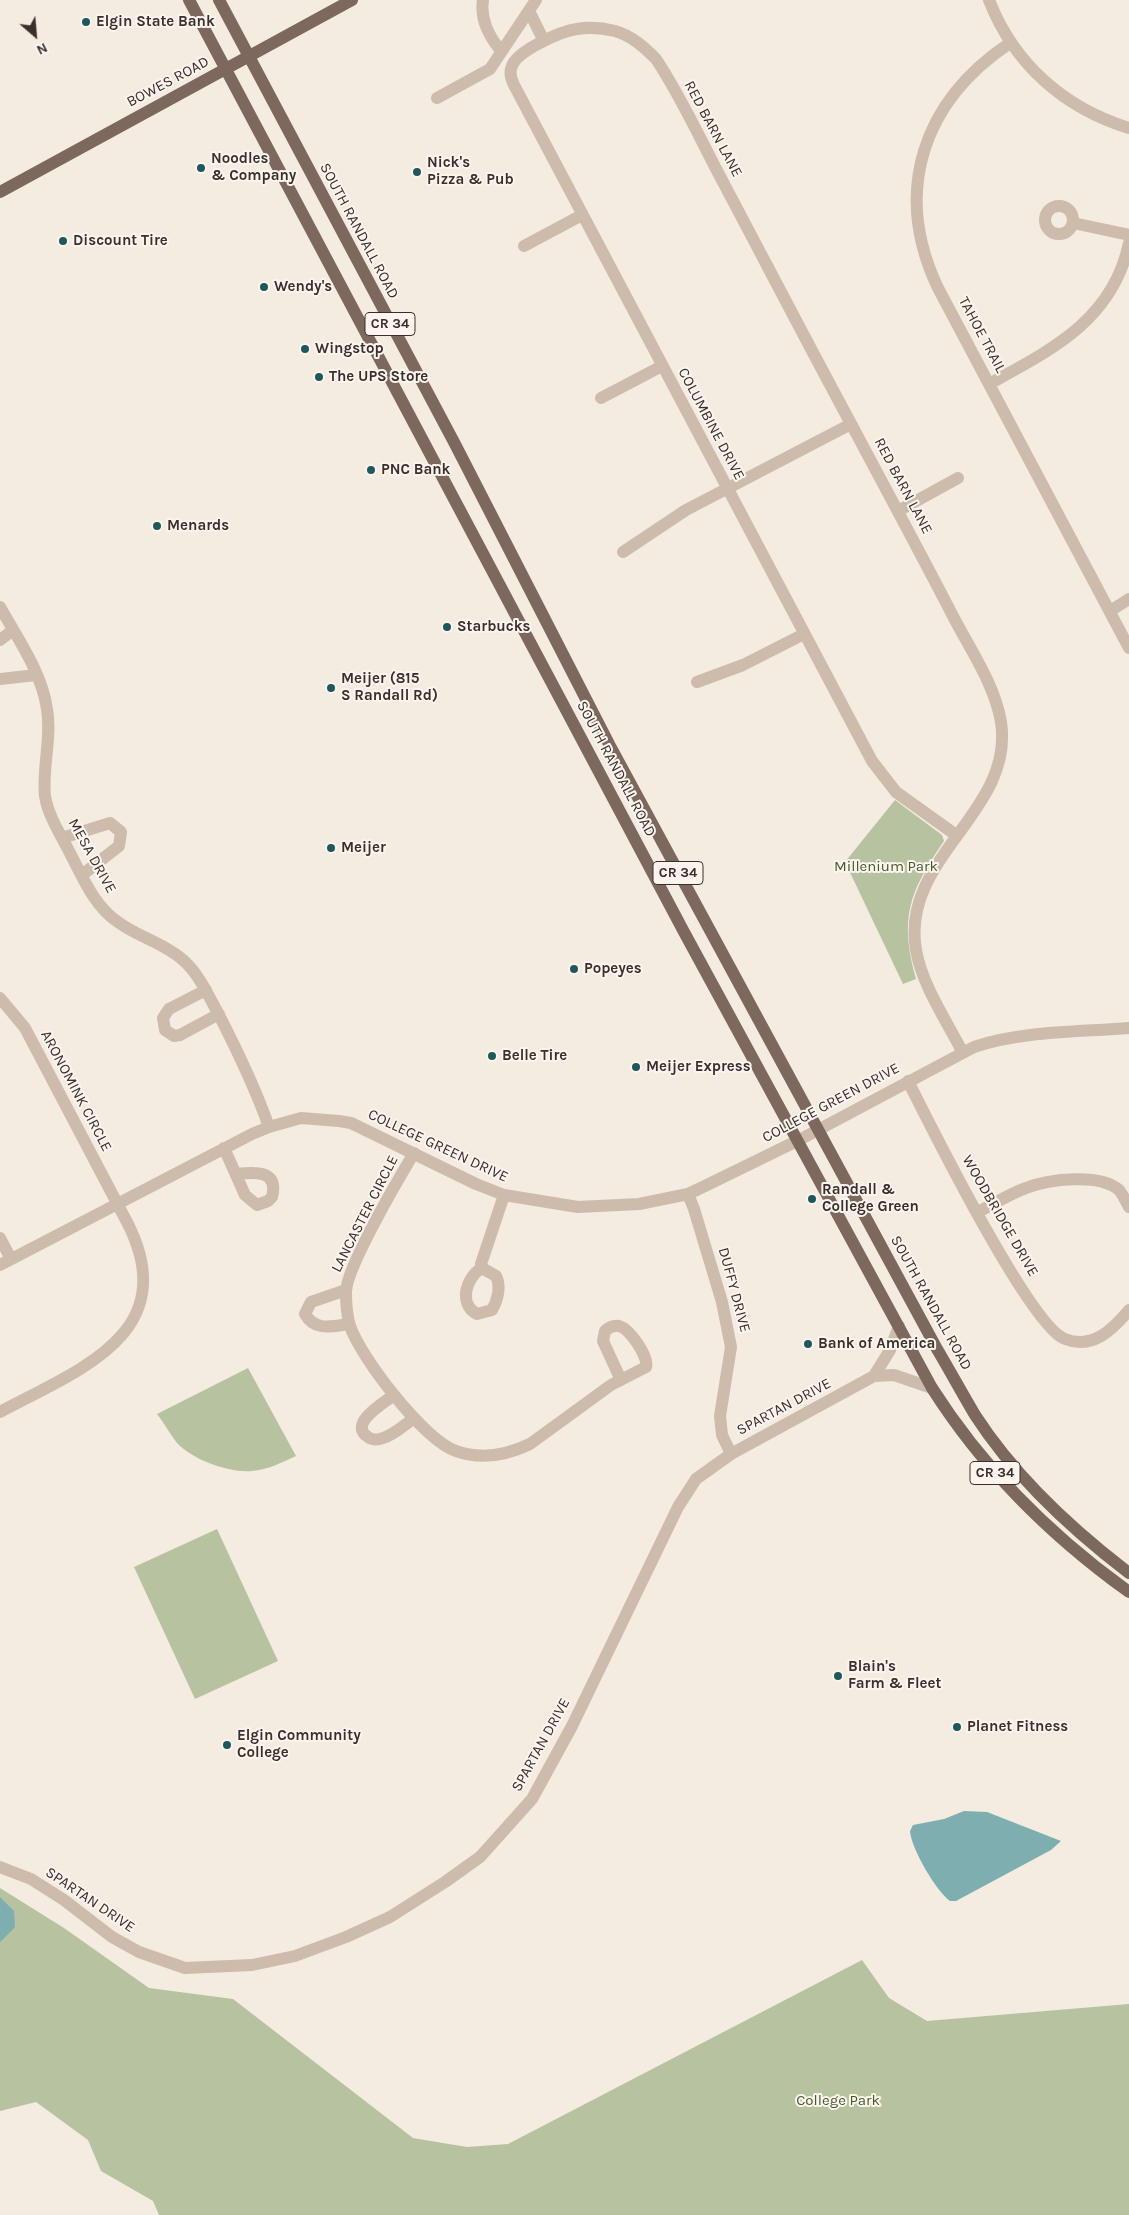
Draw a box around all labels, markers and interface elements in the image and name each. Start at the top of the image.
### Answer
north arrow [10,10,60,60]
place label: Elgin State Bank [96,13,215,31]
marker: Elgin State Bank [80,16,92,28]
text: N [34,39,50,59]
street label: BOWES ROAD [124,53,212,111]
street label: RED BARN LANE [680,78,746,180]
place label: Noodles & Company [211,150,296,185]
place label: Nick's Pizza & Pub [427,154,514,189]
street label: SOUTH RANDALL ROAD [316,160,402,302]
marker: Noodles & Company [195,162,207,174]
marker: Nick's Pizza & Pub [411,166,423,178]
place label: Discount Tire [73,232,168,250]
marker: Discount Tire [57,235,69,247]
place label: Wendy's [274,278,332,296]
marker: Wendy's [258,281,270,293]
street label: TAHOE TRAIL [954,294,1010,376]
road number: CR 34 [365,312,415,336]
place label: Wingstop [315,340,384,358]
marker: Wingstop [299,343,311,355]
street label: COLUMBINE DRIVE [674,365,748,483]
place label: The UPS Store [329,368,428,386]
marker: The UPS Store [313,371,325,383]
street label: RED BARN LANE [870,435,936,537]
place label: PNC Bank [381,461,450,479]
marker: PNC Bank [365,464,377,476]
place label: Menards [167,517,229,535]
marker: Menards [151,520,163,532]
place label: Starbucks [457,618,530,636]
marker: Starbucks [441,621,453,633]
place label: Meijer (815 S Randall Rd) [341,670,438,705]
marker: Meijer (815 S Randall Rd) [325,682,337,694]
street label: SOUTH RANDALL ROAD [573,698,659,840]
street label: MESA DRIVE [64,816,120,896]
place label: Meijer [341,839,386,857]
marker: Meijer [325,842,337,854]
park label: Millenium Park [834,858,938,876]
road number: CR 34 [653,861,703,884]
place label: Popeyes [584,960,642,978]
marker: Popeyes [568,963,580,975]
street label: ARONOMINK CIRCLE [36,1027,116,1155]
place label: Belle Tire [502,1047,567,1065]
marker: Belle Tire [486,1050,498,1062]
place label: Meijer Express [646,1058,751,1076]
street label: COLLEGE GREEN DRIVE [759,1059,903,1147]
marker: Meijer Express [630,1061,642,1073]
street label: COLLEGE GREEN DRIVE [365,1106,511,1186]
street label: WOODBRIDGE DRIVE [958,1152,1042,1280]
street label: LANCASTER CIRCLE [328,1153,402,1275]
place label: Randall & College Green [822,1181,919,1216]
marker: Randall & College Green [806,1193,818,1205]
street label: SOUTH RANDALL ROAD [886,1233,976,1373]
street label: DUFFY DRIVE [714,1246,754,1334]
place label: Bank of America [818,1335,935,1353]
marker: Bank of America [802,1338,814,1350]
street label: SPARTAN DRIVE [734,1375,834,1439]
road number: CR 34 [970,1462,1020,1485]
place label: Blain's Farm & Fleet [848,1658,941,1693]
marker: Blain's Farm & Fleet [832,1670,844,1682]
street label: SPARTAN DRIVE [508,1695,574,1795]
place label: Planet Fitness [967,1718,1068,1736]
marker: Planet Fitness [951,1721,963,1733]
place label: Elgin Community College [237,1727,361,1762]
marker: Elgin Community College [221,1739,233,1751]
street label: SPARTAN DRIVE [42,1863,138,1937]
park label: College Park [796,2092,880,2110]

